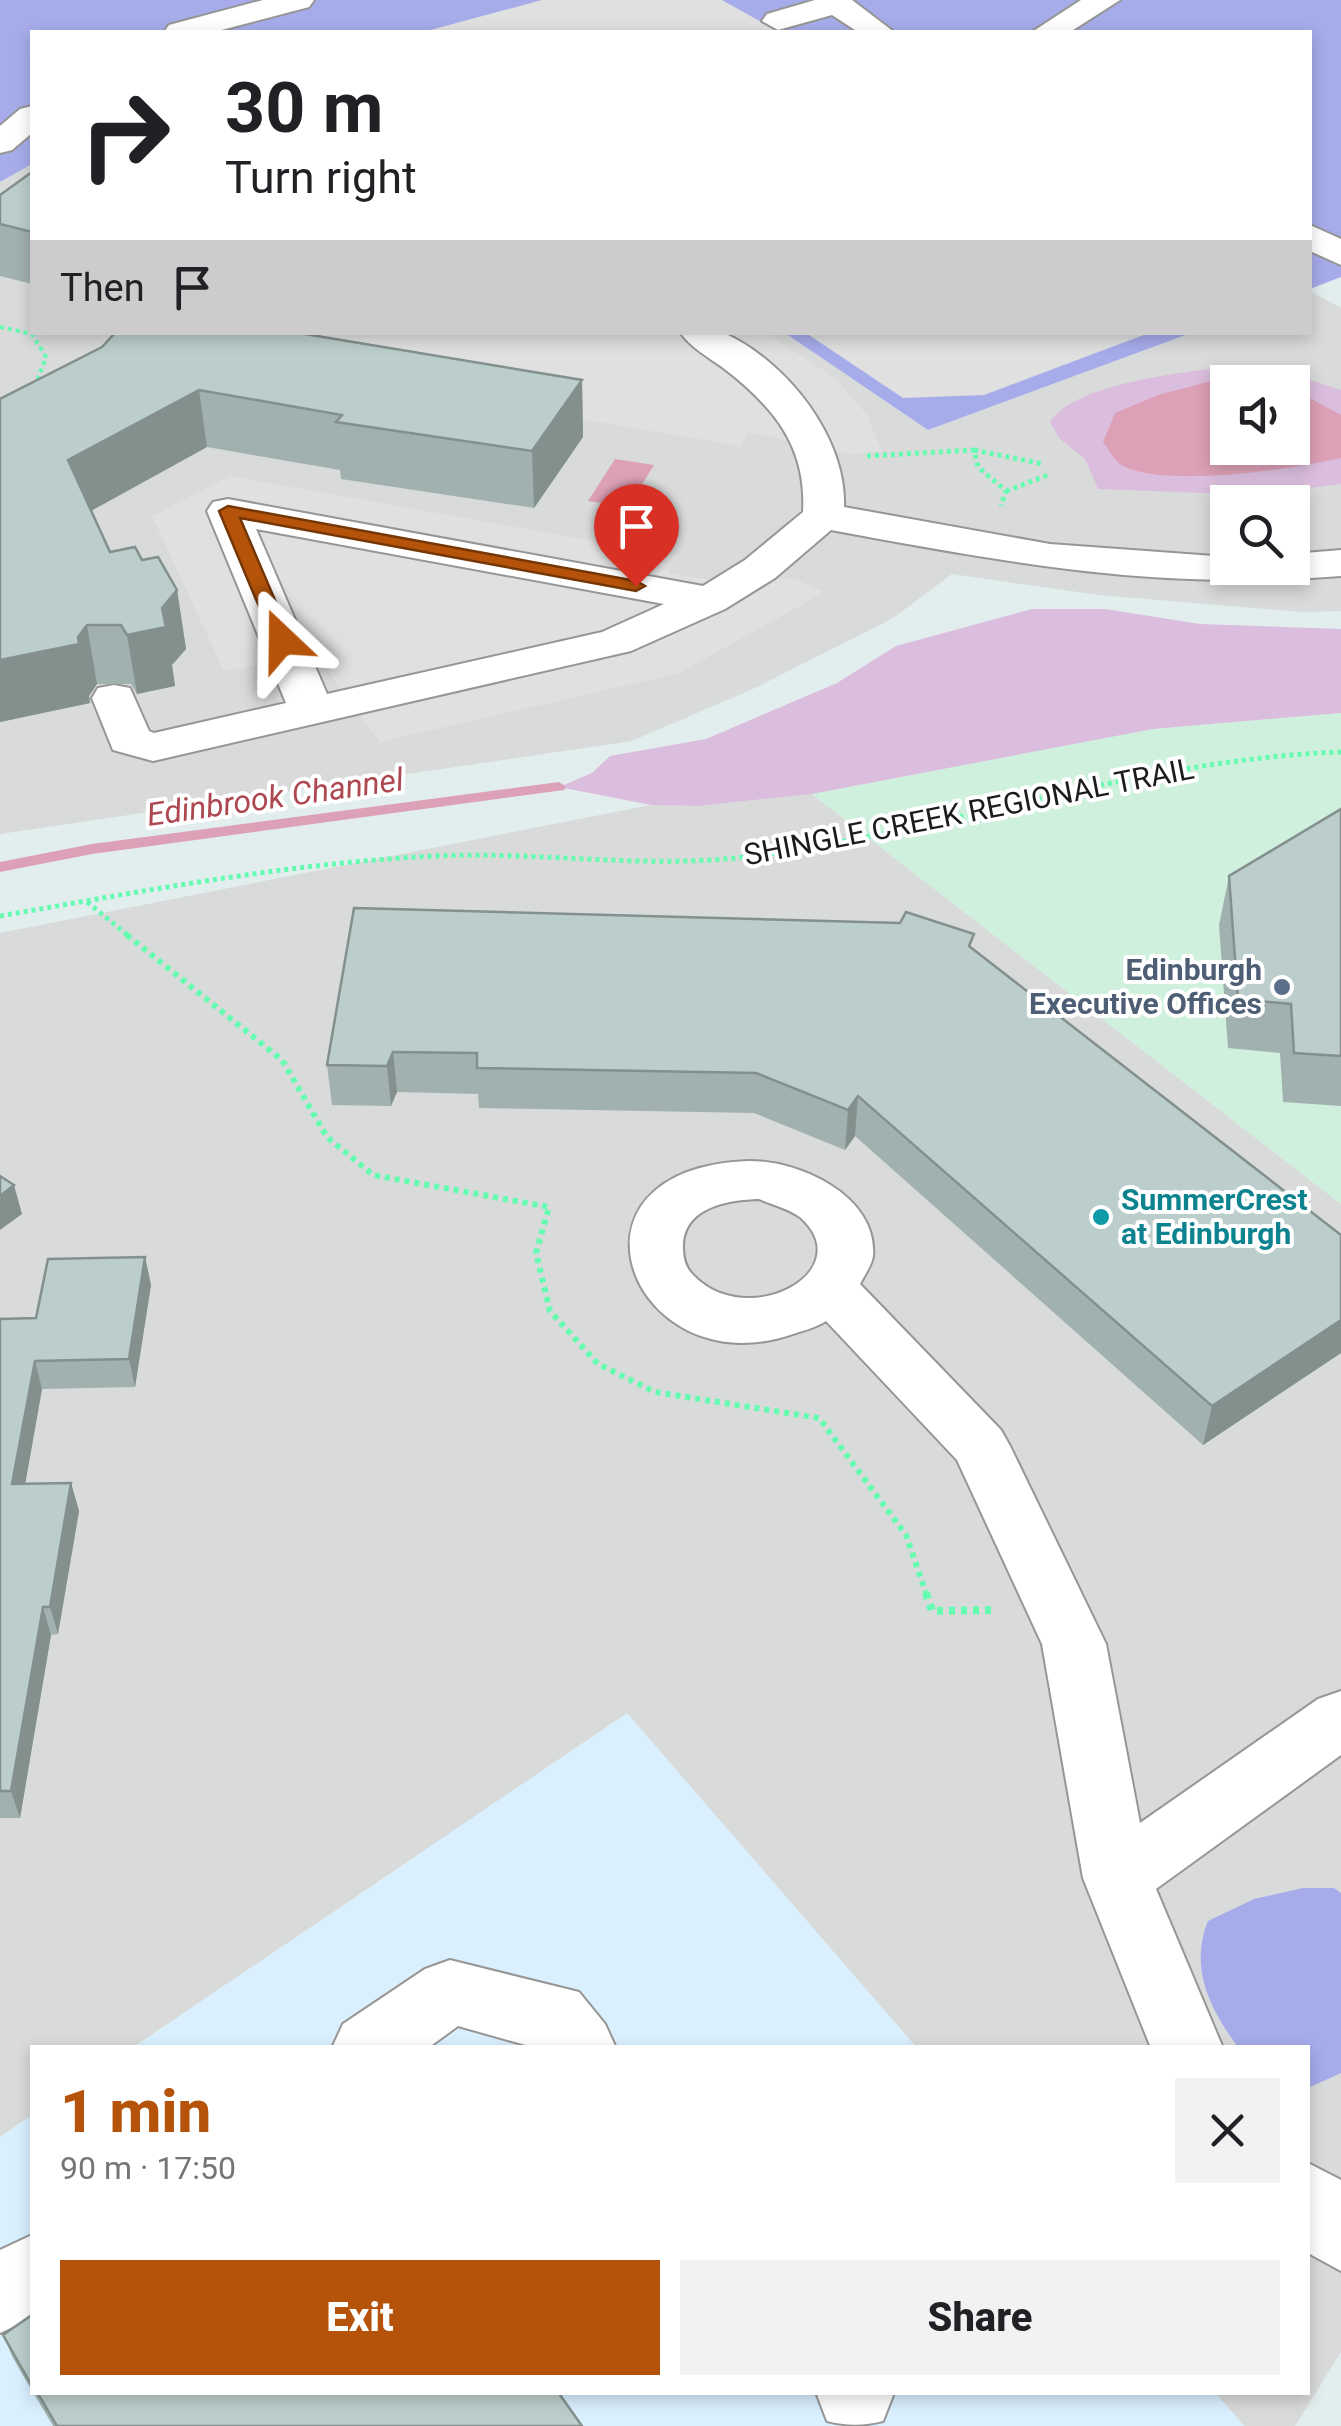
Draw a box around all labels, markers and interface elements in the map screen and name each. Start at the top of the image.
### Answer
text: 30 m [225,67,383,149]
icon: right [60,70,190,200]
text: Turn right [225,151,417,204]
icon: arrive [165,260,220,315]
text: Then [60,266,145,310]
map controls [1210,365,1310,585]
button: sound [1210,365,1310,465]
pin [594,484,679,587]
button: search [1210,485,1310,585]
icon: arrive [609,499,664,554]
position arrow [230,588,334,692]
street label: SHINGLE CREEK REGIONAL TRAIL [741,751,1197,872]
water label: Edinbrook Channel [144,760,406,834]
place label: Edinburgh Executive Offices [1029,952,1262,1021]
marker: Edinburgh Executive Offices [1271,976,1293,998]
place label: SummerCrest at Edinburgh [1121,1182,1308,1251]
marker: SummerCrest at Edinburgh [1090,1206,1112,1228]
text: 1 min [60,2076,211,2147]
button: close [1175,2078,1280,2183]
text: 90 m · 17:50 [60,2149,236,2187]
button: Exit [60,2260,660,2375]
button: Share [680,2260,1280,2375]

